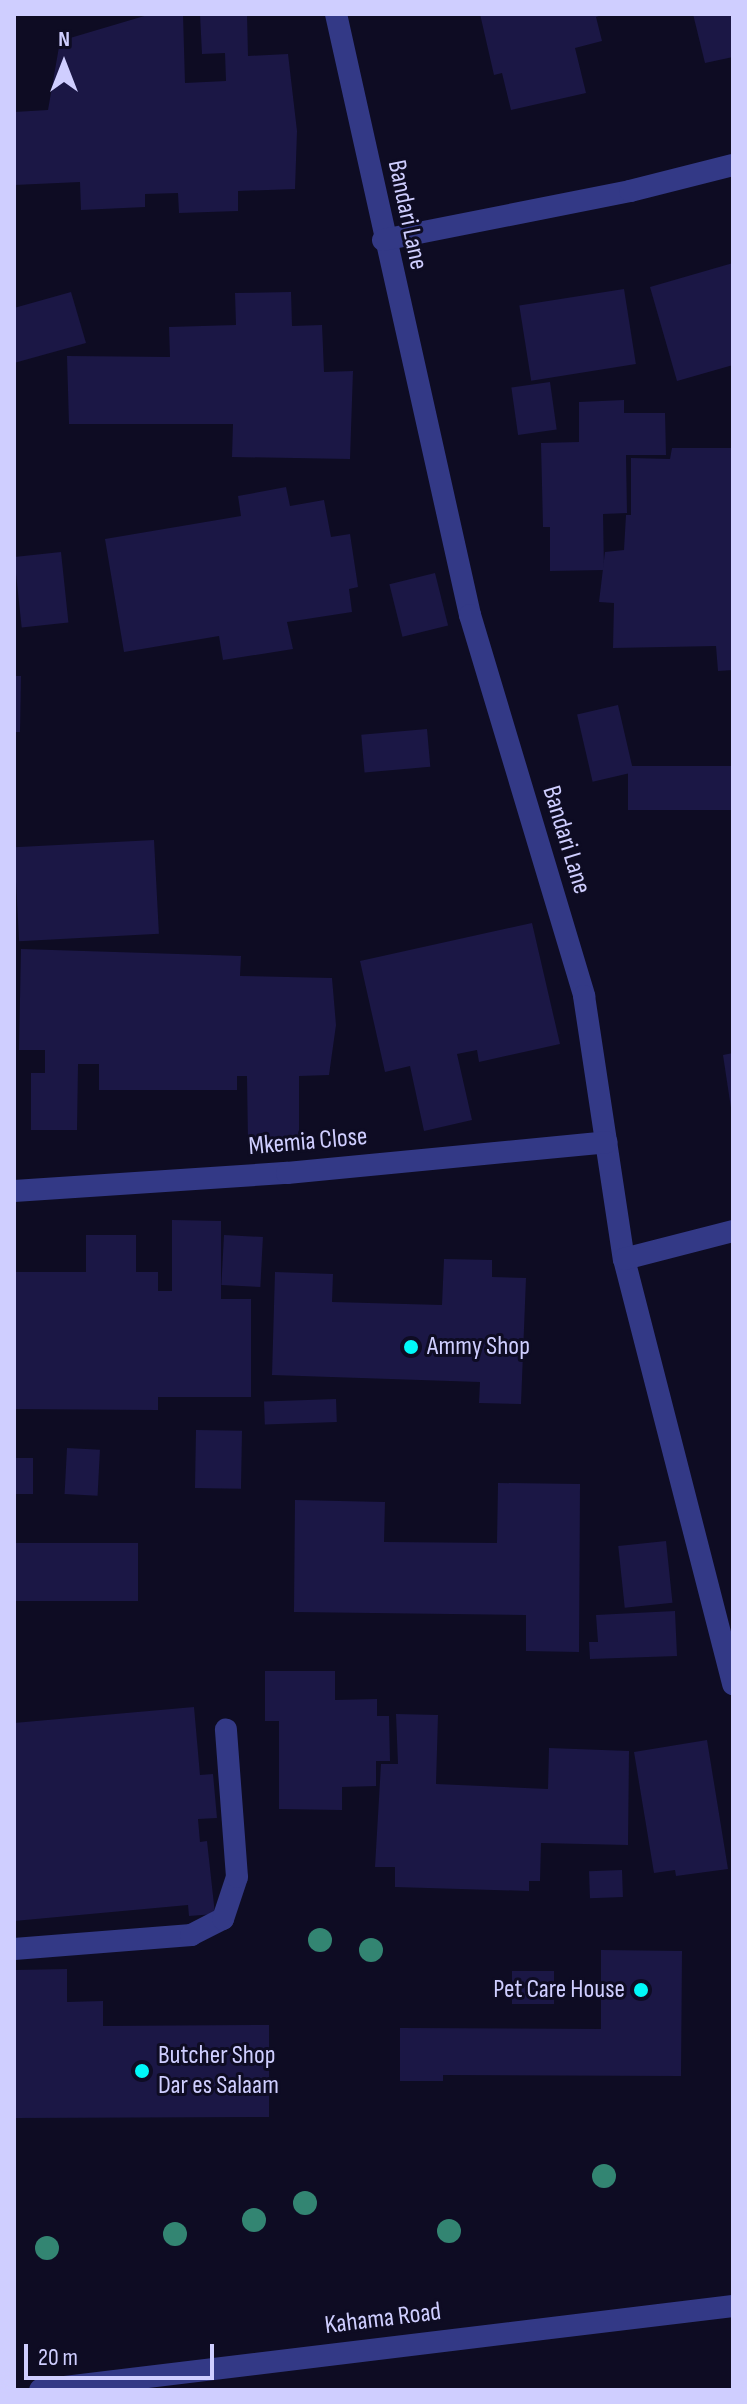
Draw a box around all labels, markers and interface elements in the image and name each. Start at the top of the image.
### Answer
north arrow [24,24,104,104]
text: N [58,26,70,53]
street label: Bandari Lane [380,157,434,273]
street label: Bandari Lane [535,782,597,898]
street label: Mkemia Close [247,1121,369,1163]
place label: Ammy Shop [427,1331,530,1363]
marker: Ammy Shop [402,1338,420,1356]
place label: Pet Care House [493,1974,625,2006]
marker: Pet Care House [632,1981,650,1999]
place label: Butcher Shop Dar es Salaam [158,2040,279,2102]
marker: Butcher Shop Dar es Salaam [133,2062,151,2080]
street label: Kahama Road [323,2296,443,2342]
scale bar [28,2328,218,2378]
text: 20 m [38,2343,78,2372]

